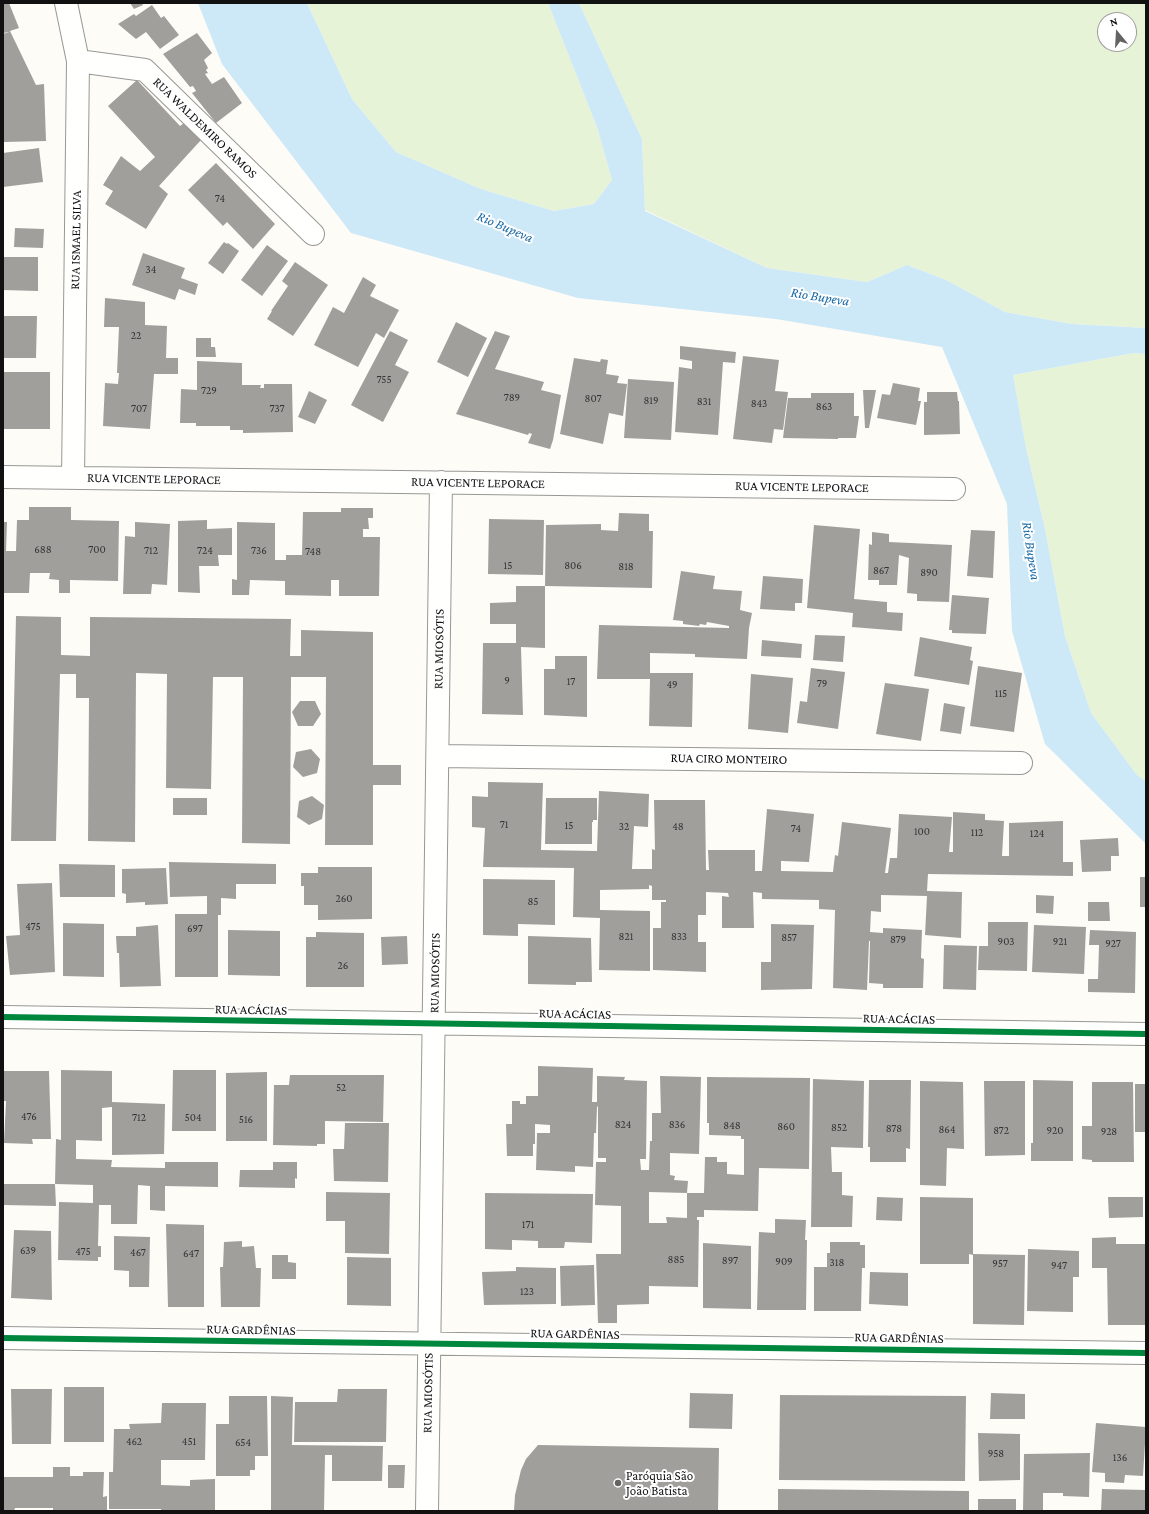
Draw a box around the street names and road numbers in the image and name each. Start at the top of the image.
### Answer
street label: RUA WALDEMIRO RAMOS [150,74,260,182]
street label: RUA ISMAEL SILVA [67,190,85,290]
street label: RUA VICENTE LEPORACE [87,470,221,488]
street label: RUA VICENTE LEPORACE [411,474,545,492]
street label: RUA VICENTE LEPORACE [735,478,869,496]
street label: RUA MIOSÓTIS [431,609,447,689]
street label: RUA CIRO MONTEIRO [670,750,788,768]
street label: RUA MIOSÓTIS [427,933,443,1013]
street label: RUA ACÁCIAS [215,1002,287,1018]
street label: RUA ACÁCIAS [539,1006,611,1022]
street label: RUA ACÁCIAS [863,1011,935,1027]
street label: RUA GARDÊNIAS [206,1321,296,1339]
street label: RUA GARDÊNIAS [530,1325,620,1343]
street label: RUA GARDÊNIAS [854,1329,944,1347]
street label: RUA MIOSÓTIS [420,1353,436,1433]

